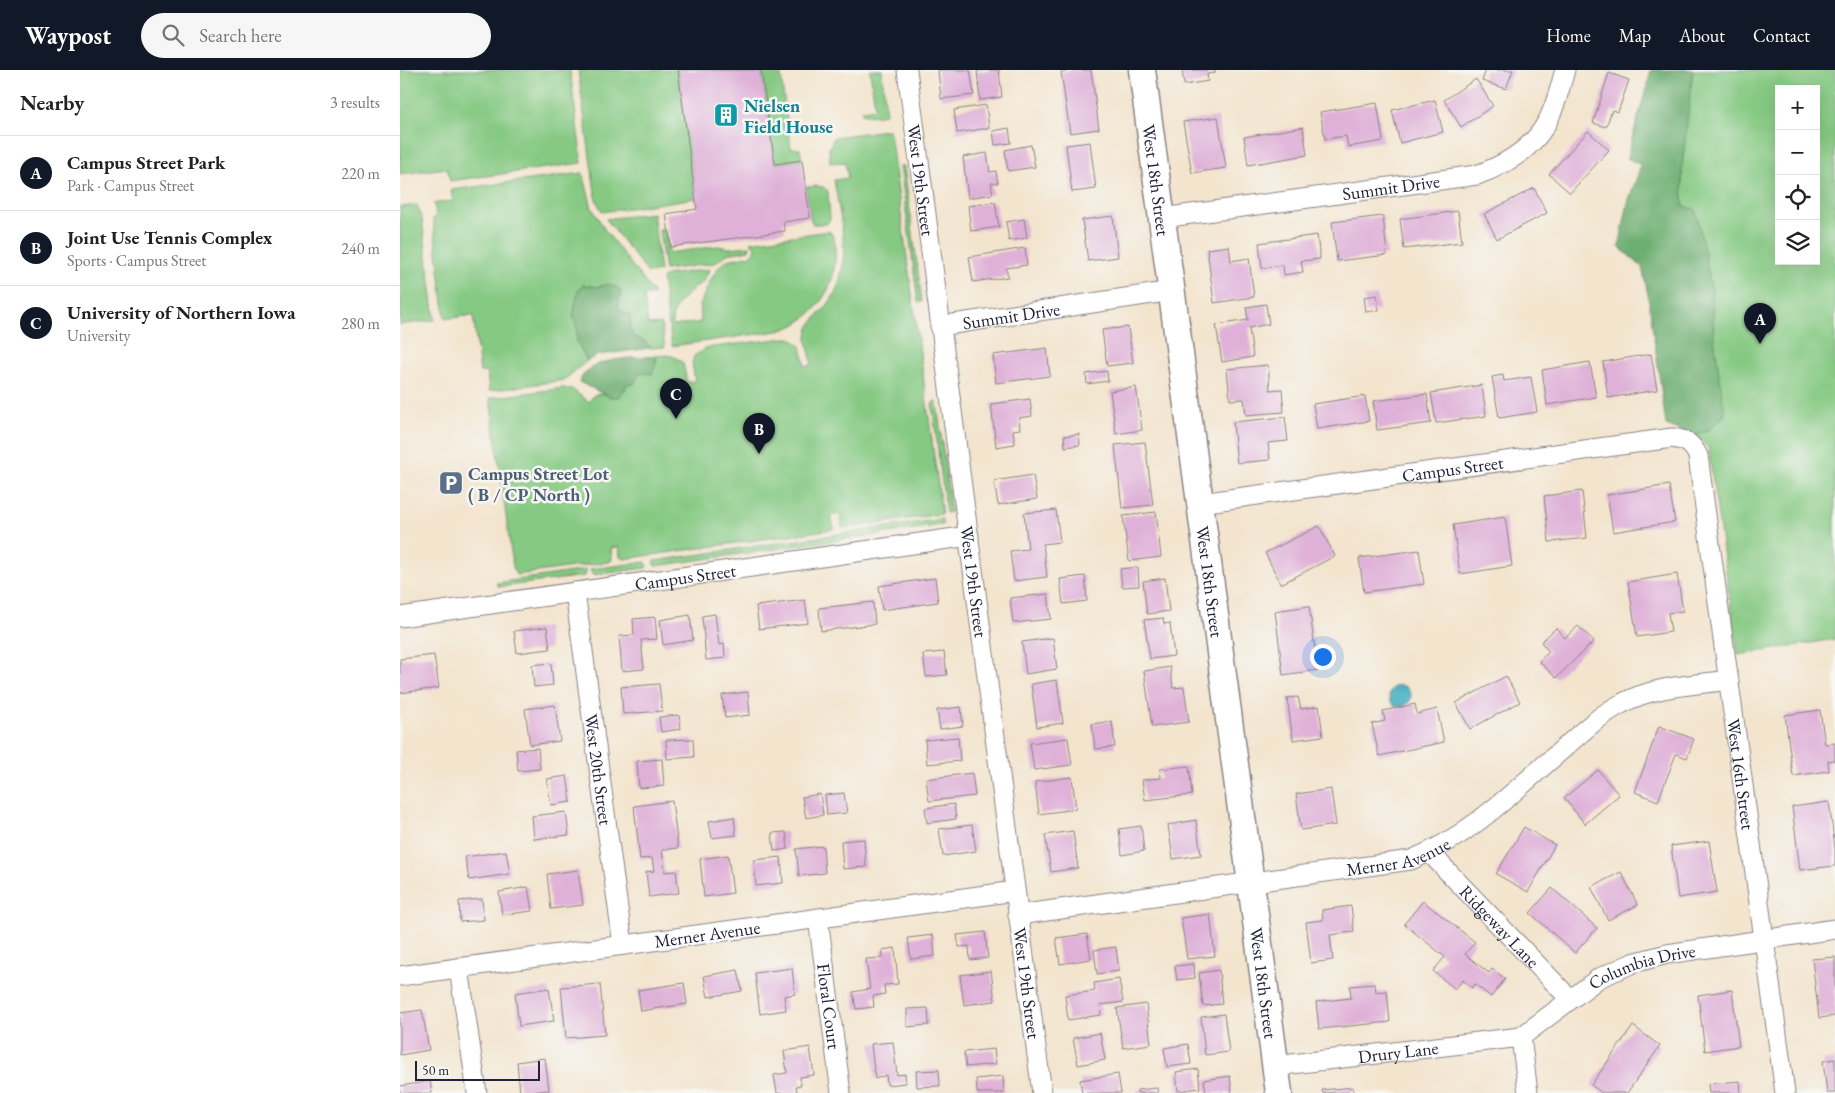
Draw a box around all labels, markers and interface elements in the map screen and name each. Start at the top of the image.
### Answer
search box [141,13,491,58]
text: Waypost [25,20,111,51]
icon: search [159,21,187,49]
text: Search here [199,23,282,48]
text: Home [1546,24,1591,47]
text: Map [1619,24,1651,47]
text: About [1679,24,1725,47]
text: Contact [1753,24,1810,47]
map controls [1775,85,1820,265]
button: + [1775,85,1820,130]
text: Nearby [20,89,84,116]
text: 3 results [330,92,380,113]
place label: Nielsen Field House [744,94,834,138]
building icon: Nielsen Field House [713,102,739,128]
street label: West 19th Street [903,123,940,238]
street label: West 18th Street [1138,123,1176,238]
button: − [1775,130,1820,175]
text: Campus Street Park [67,150,225,175]
text: A [30,163,42,184]
text: 220 m [341,163,380,184]
street label: Summit Drive [1341,169,1441,205]
text: Park · Campus Street [67,175,194,196]
button: locate [1775,175,1820,220]
button: layers [1775,220,1820,265]
text: Joint Use Tennis Complex [67,225,272,250]
text: B [31,238,41,259]
text: 240 m [341,238,380,259]
text: Sports · Campus Street [67,250,206,271]
street label: Summit Drive [961,297,1061,334]
text: University of Northern Iowa [67,300,296,325]
pin: A [1744,303,1776,344]
text: C [30,313,42,334]
text: 280 m [341,313,380,334]
text: University [67,325,131,346]
pin: C [660,378,692,419]
pin: B [743,413,775,454]
street label: Campus Street [1401,450,1505,487]
place label: Campus Street Lot ( B / CP North ) [468,462,609,506]
parking icon: Campus Street Lot ( B / CP North ) [438,470,464,496]
street label: West 19th Street [956,524,993,639]
street label: West 18th Street [1192,524,1229,639]
street label: Campus Street [633,558,738,595]
your location [1310,644,1336,670]
street label: West 20th Street [580,712,618,827]
street label: West 16th Street [1722,717,1760,832]
street label: Merner Avenue [1345,831,1454,880]
street label: Ridgeway Lane [1455,880,1545,972]
street label: Merner Avenue [653,915,762,952]
street label: West 19th Street [1009,926,1046,1041]
street label: West 18th Street [1245,926,1283,1040]
street label: Columbia Drive [1583,938,1697,994]
street label: Floral Court [813,962,847,1051]
street label: Drury Lane [1357,1035,1440,1068]
scale bar [415,1058,540,1081]
text: 50 m [422,1061,449,1079]

